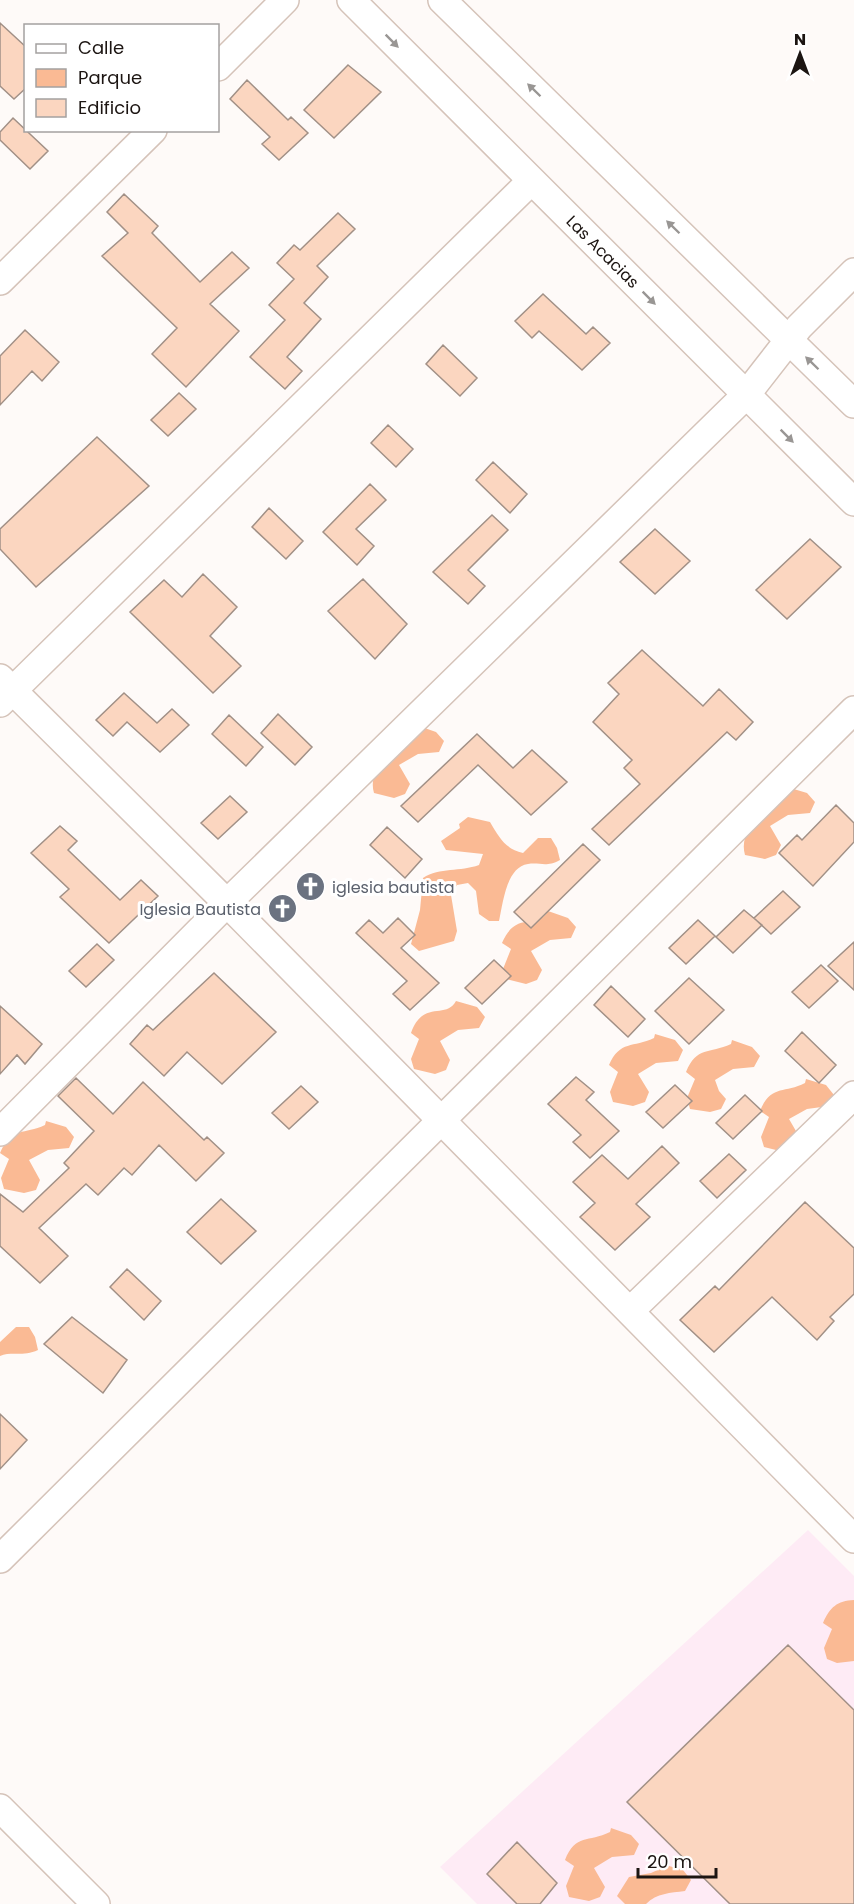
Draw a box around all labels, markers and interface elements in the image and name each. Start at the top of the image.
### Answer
legend [24,24,219,132]
north arrow [770,24,830,84]
text: N [794,28,806,51]
one-way arrow [385,34,399,48]
text: Calle [78,35,124,60]
text: Parque [78,65,142,90]
one-way arrow [526,83,541,97]
text: Edificio [78,95,141,120]
street label: Las Acacias [561,210,644,293]
one-way arrow [666,220,680,234]
one-way arrow [642,291,656,305]
one-way arrow [805,356,820,370]
one-way arrow [780,428,794,443]
church icon: iglesia bautista [295,871,327,903]
place label: iglesia bautista [332,876,455,899]
church icon: Iglesia Bautista [266,893,298,925]
place label: Iglesia Bautista [139,898,261,921]
scale bar [638,1841,716,1879]
text: 20 m [647,1849,692,1874]

